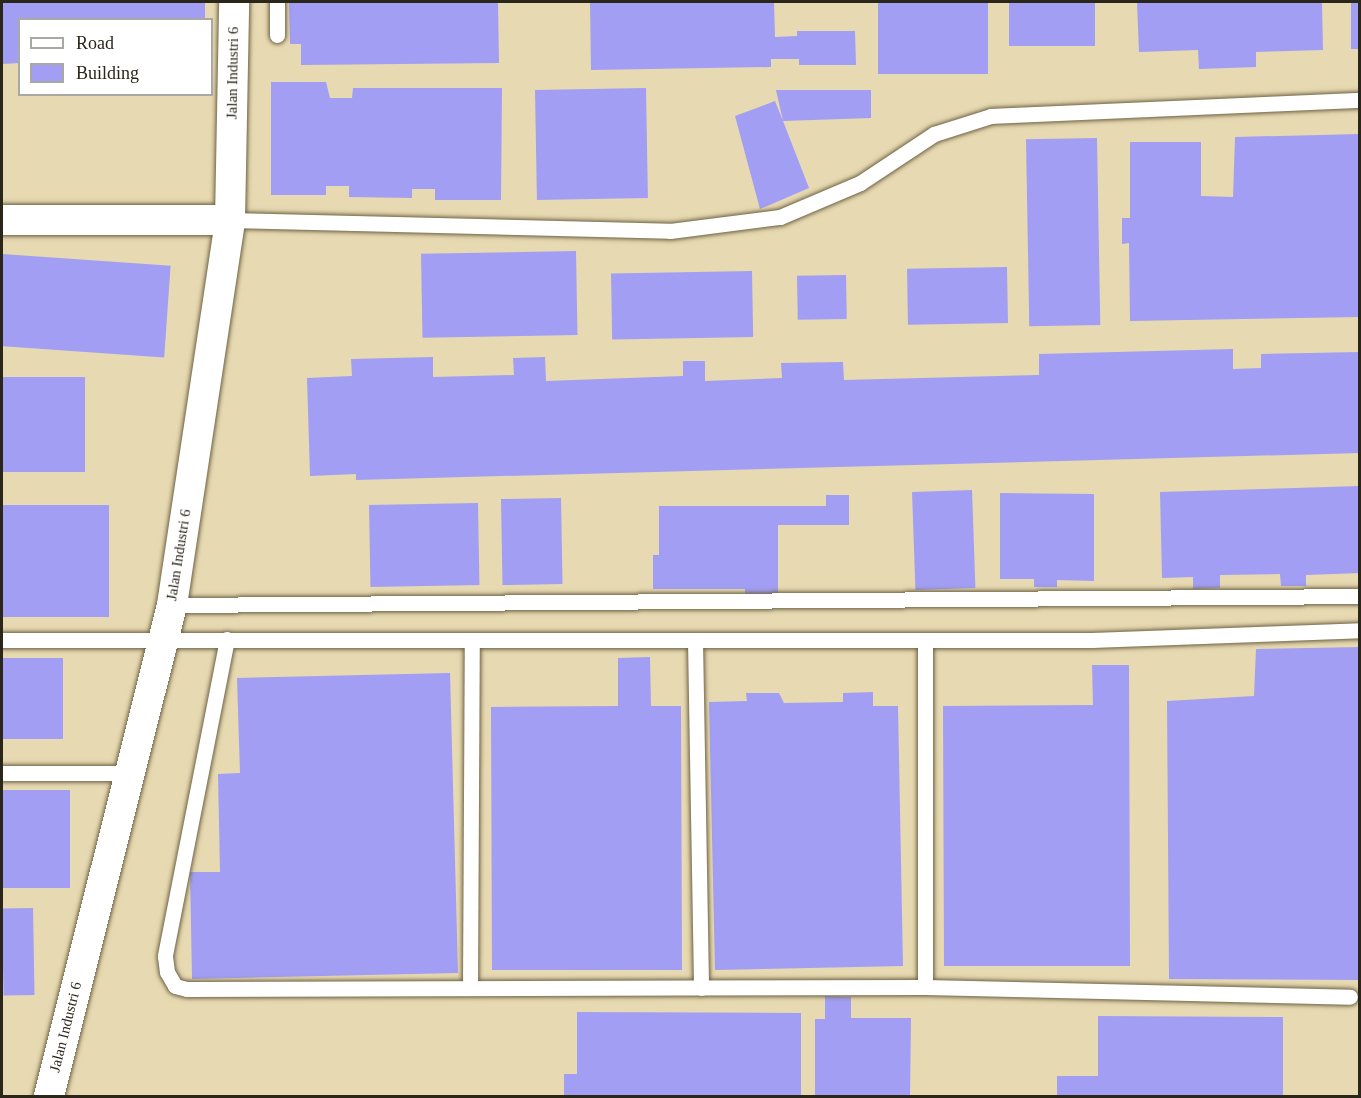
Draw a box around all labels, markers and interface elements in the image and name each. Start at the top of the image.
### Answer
legend [18,18,213,96]
street label: Jalan Industri 6 [223,27,243,119]
text: Road [76,33,114,53]
text: Building [76,63,139,83]
street label: Jalan Industri 6 [163,508,195,602]
street label: Jalan Industri 6 [46,980,86,1074]

